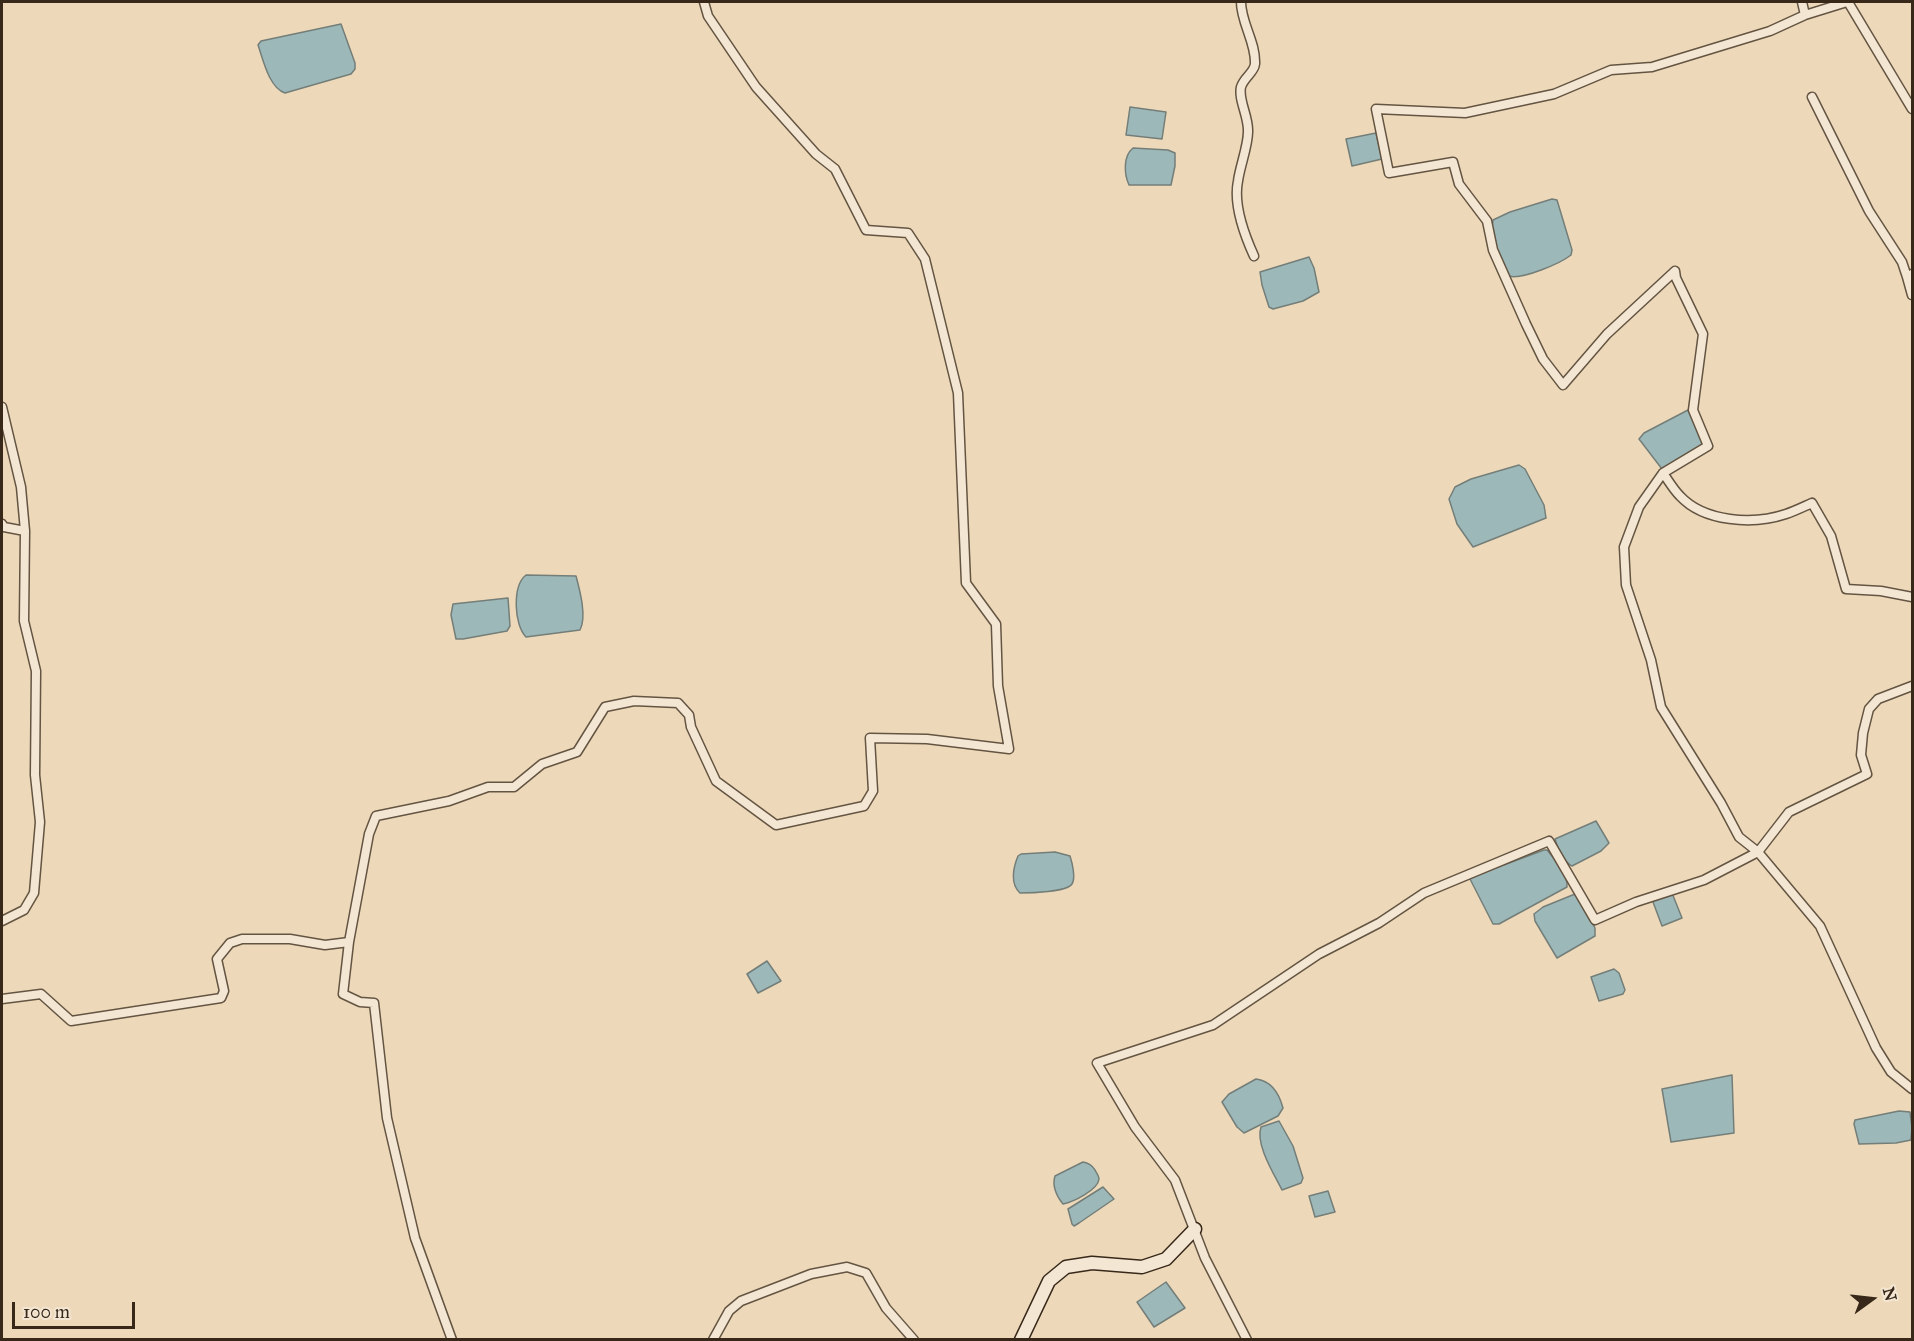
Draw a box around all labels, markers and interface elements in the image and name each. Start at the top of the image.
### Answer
north arrow [1842,1269,1902,1329]
text: N [1879,1285,1901,1303]
scale bar [15,1290,138,1328]
text: 100 m [23,1301,70,1323]

